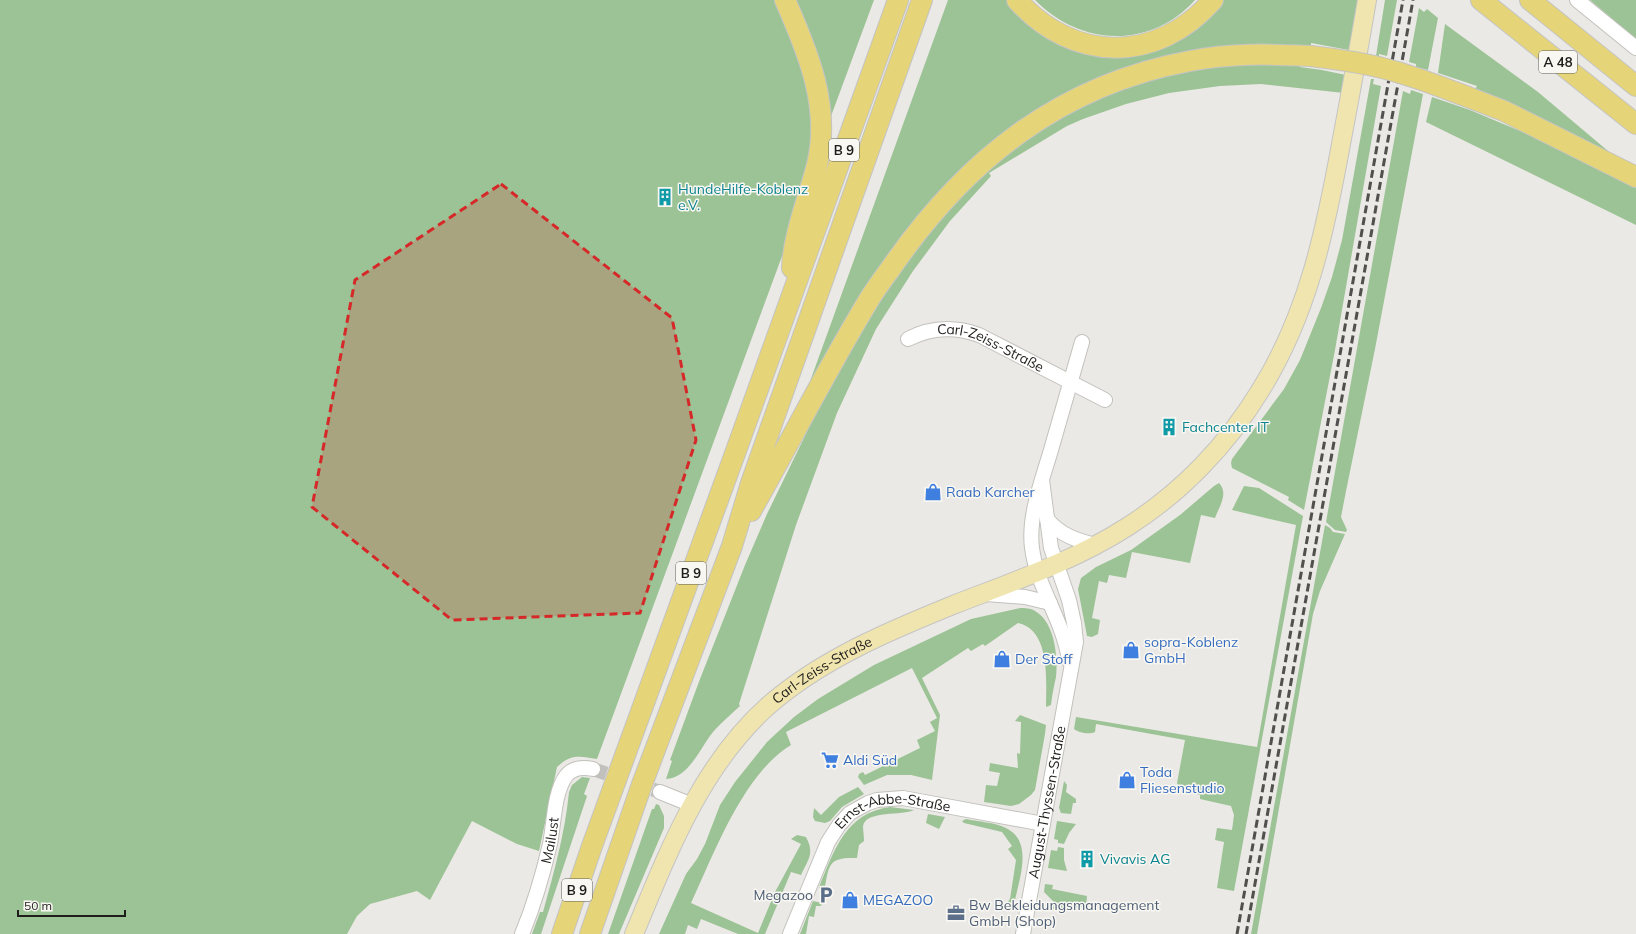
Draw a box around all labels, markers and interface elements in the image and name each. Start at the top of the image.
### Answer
road number: A 48 [1539,51,1577,73]
road number: B 9 [829,139,859,161]
place label: HundeHilfe-Koblenz e.V. [678,180,808,214]
building icon: HundeHilfe-Koblenz e.V. [655,187,675,207]
street label: Carl-Zeiss-Straße [937,320,1047,376]
building icon: Fachcenter IT [1159,417,1179,437]
place label: Fachcenter IT [1182,418,1270,436]
shop icon: Raab Karcher [923,482,943,502]
place label: Raab Karcher [946,483,1036,501]
road number: B 9 [676,562,706,584]
street label: Carl-Zeiss-Straße [768,632,875,708]
place label: sopra-Koblenz GmbH [1144,633,1238,667]
shop icon: sopra-Koblenz GmbH [1121,640,1141,660]
shop icon: Der Stoff [992,649,1012,669]
place label: Der Stoff [1015,650,1073,668]
street label: August-Thyssen-Straße [1024,724,1070,880]
supermarket icon: Aldi Süd [820,750,840,770]
place label: Aldi Süd [843,751,897,769]
place label: Toda Fliesenstudio [1140,763,1225,797]
shop icon: Toda Fliesenstudio [1117,770,1137,790]
street label: Ernst-Abbe-Straße [831,789,952,833]
street label: Mailust [537,816,563,865]
building icon: Vivavis AG [1077,849,1097,869]
place label: Vivavis AG [1100,850,1170,868]
road number: B 9 [562,879,592,901]
parking icon: Megazoo [816,885,836,905]
place label: Megazoo [753,886,813,904]
shop icon: MEGAZOO [840,890,860,910]
place label: MEGAZOO [863,891,933,909]
scale bar [18,892,125,918]
place label: Bw Bekleidungsmanagement GmbH (Shop) [969,896,1159,930]
text: 50 m [24,898,52,913]
office icon: Bw Bekleidungsmanagement GmbH (Shop) [946,903,966,923]

